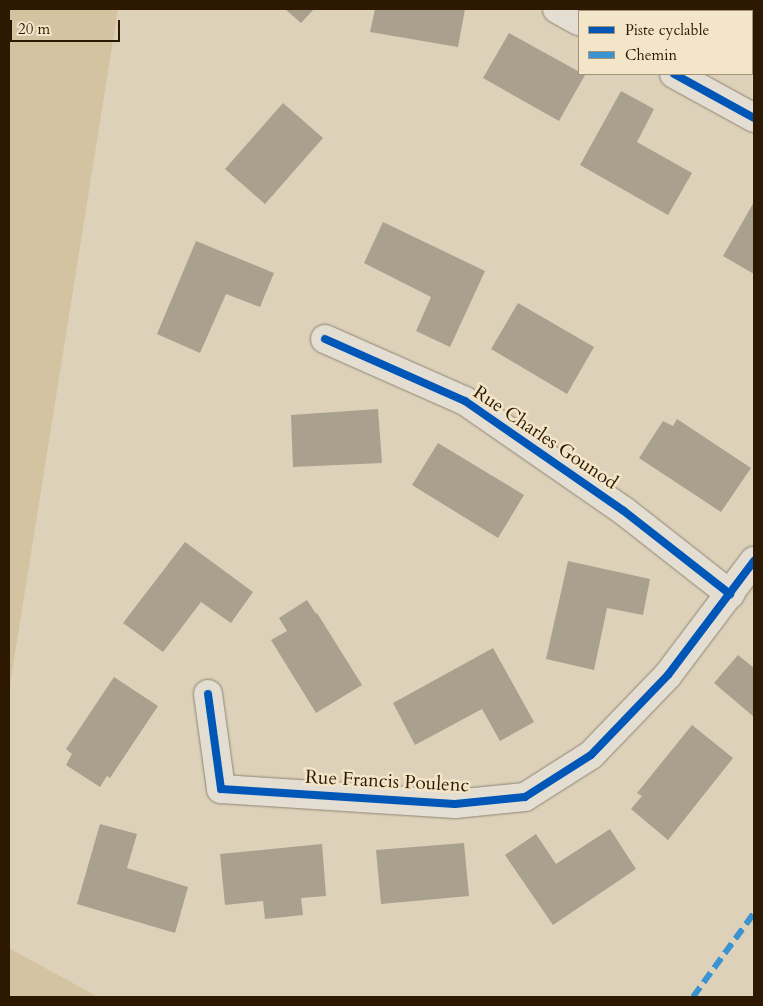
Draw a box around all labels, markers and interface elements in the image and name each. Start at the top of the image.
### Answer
scale bar [12,10,122,42]
legend [578,10,753,75]
text: 20 m [18,19,50,39]
text: Piste cyclable [625,20,709,40]
text: Chemin [625,45,677,65]
street label: Rue Charles Gounod [468,381,622,495]
street label: Rue Francis Poulenc [304,766,470,798]

